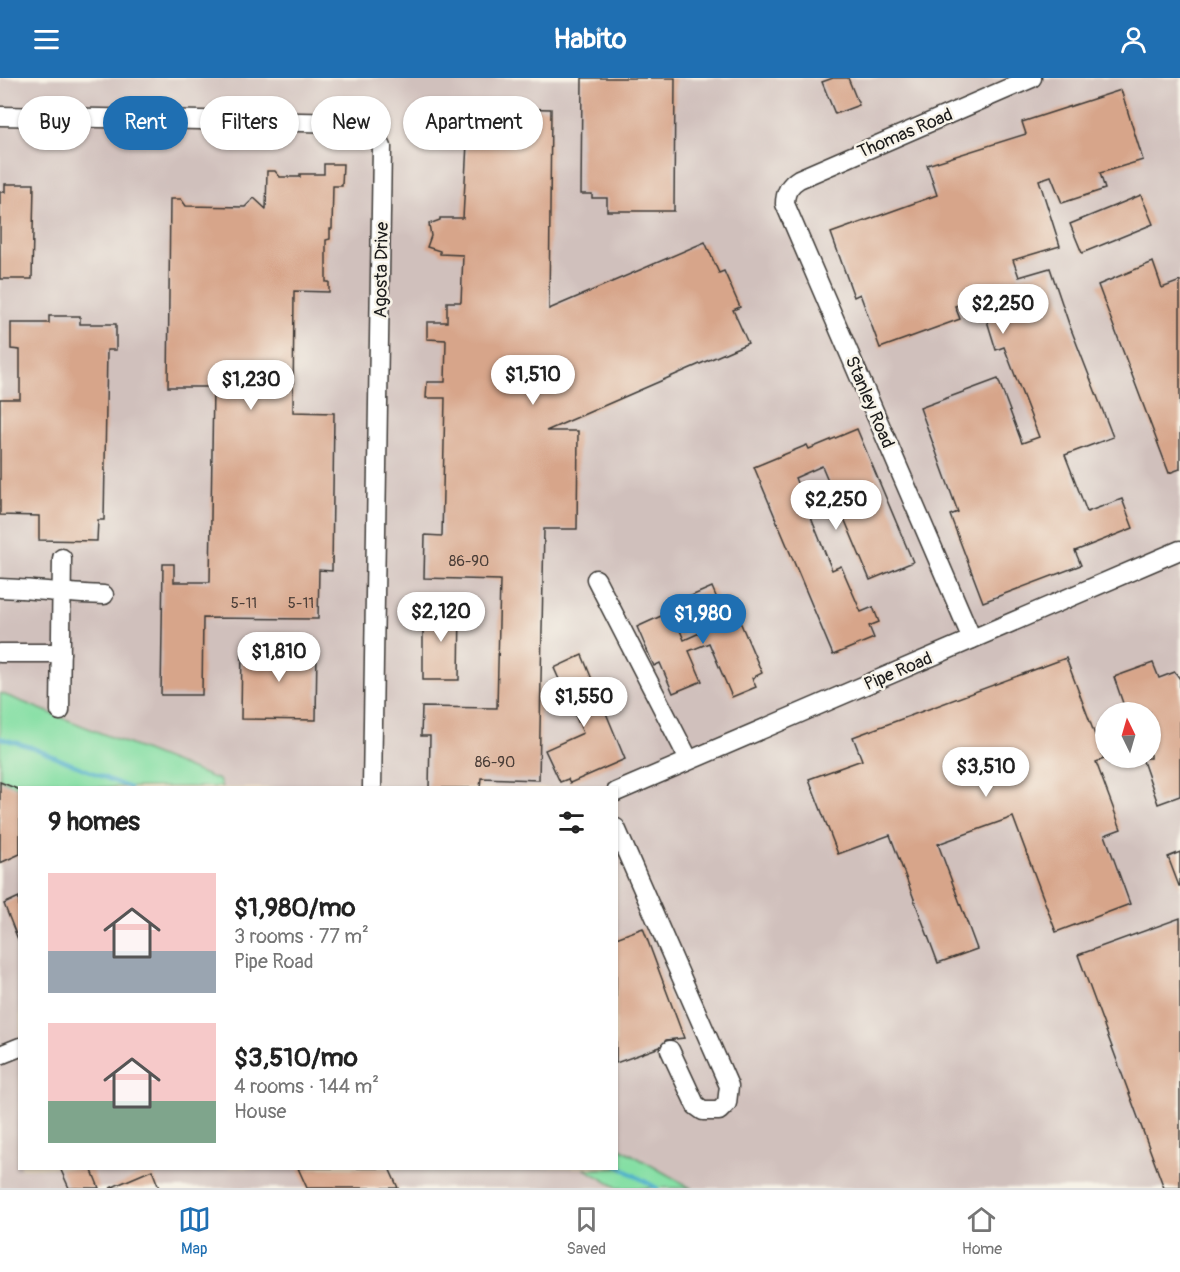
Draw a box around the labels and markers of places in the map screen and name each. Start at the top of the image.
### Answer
pin: $2,250 [954,284,1052,335]
pin: $1,510 [484,355,582,406]
pin: $1,230 [202,360,300,411]
pin: $2,250 [787,480,885,531]
pin: $2,120 [392,592,490,643]
pin: $1,980 [654,594,752,645]
pin: $1,810 [230,632,328,683]
pin: $1,550 [535,677,633,728]
pin: $3,510 [937,747,1035,798]

